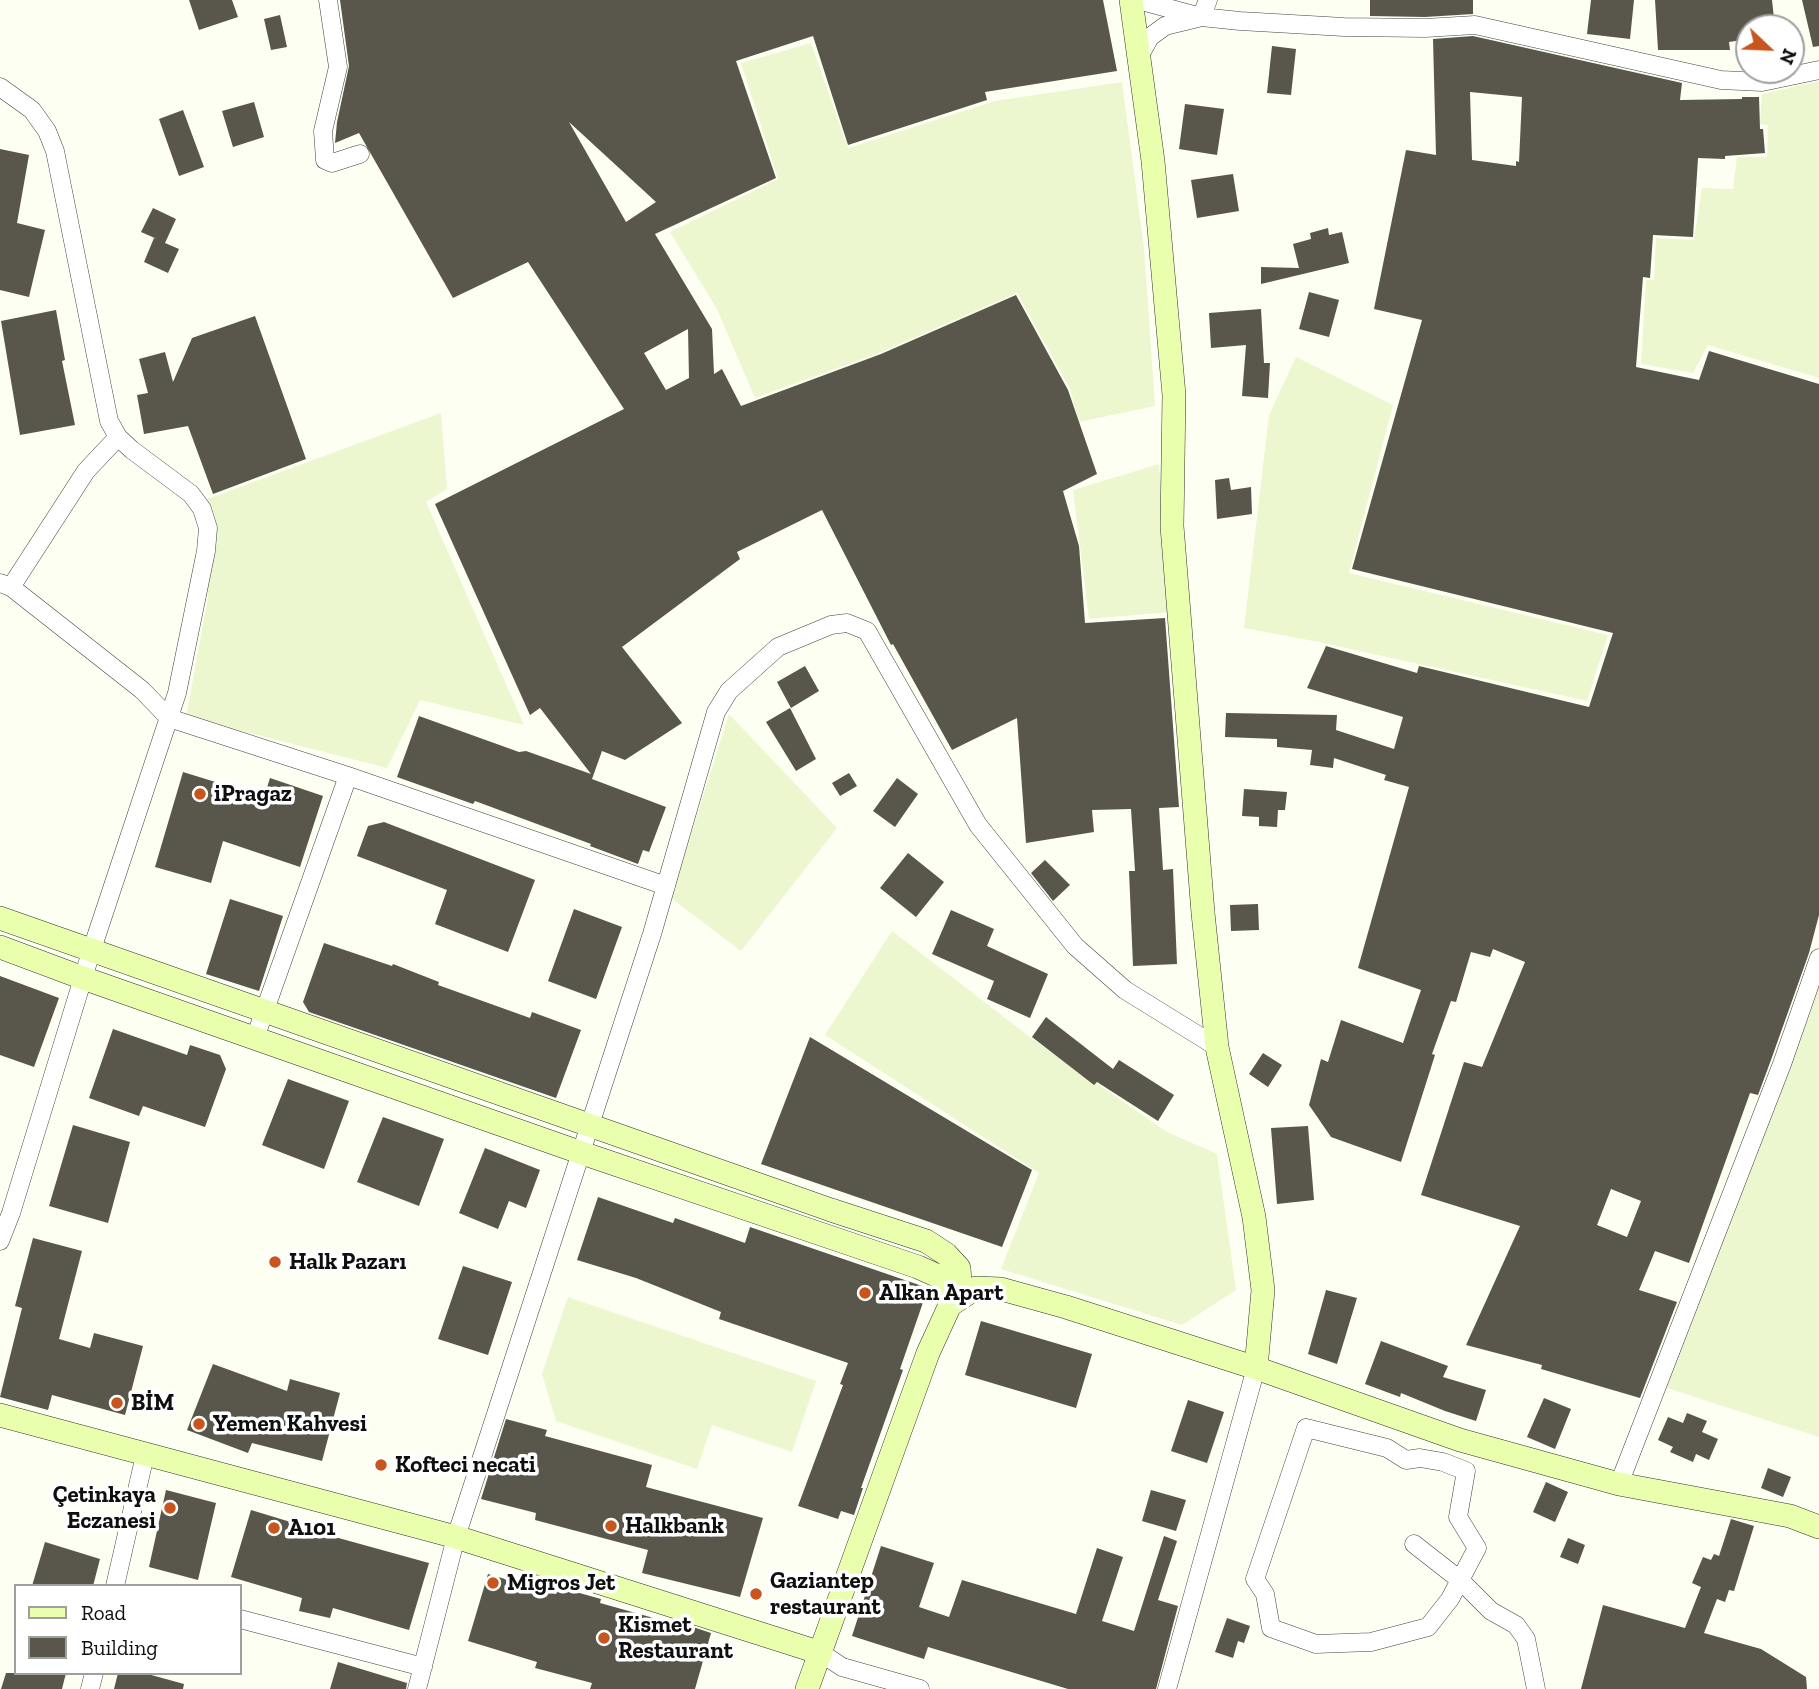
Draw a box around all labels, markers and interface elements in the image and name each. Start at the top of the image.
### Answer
north arrow [1735,14,1805,84]
text: N [1775,45,1801,68]
place label: iPragaz [214,780,292,808]
marker: iPragaz [192,786,208,802]
place label: Halk Pazarı [289,1248,406,1276]
marker: Halk Pazarı [267,1254,283,1270]
place label: Alkan Apart [879,1279,1003,1307]
marker: Alkan Apart [857,1285,873,1301]
place label: BİM [131,1389,174,1417]
marker: BİM [109,1395,125,1411]
place label: Yemen Kahvesi [213,1410,367,1438]
marker: Yemen Kahvesi [191,1416,207,1432]
place label: Kofteci necati [395,1451,536,1479]
marker: Kofteci necati [373,1457,389,1473]
place label: Çetinkaya Eczanesi [53,1481,156,1535]
marker: Çetinkaya Eczanesi [162,1500,178,1516]
place label: Halkbank [625,1512,724,1540]
place label: A101 [288,1514,336,1542]
marker: Halkbank [603,1518,619,1534]
marker: A101 [266,1520,282,1536]
place label: Gaziantep restaurant [770,1567,881,1621]
place label: Migros Jet [507,1569,615,1597]
marker: Migros Jet [485,1575,501,1591]
legend [14,1584,242,1675]
marker: Gaziantep restaurant [748,1586,764,1602]
text: Road [81,1600,126,1625]
place label: Kismet Restaurant [618,1611,733,1665]
marker: Kismet Restaurant [596,1630,612,1646]
text: Building [81,1635,158,1660]

